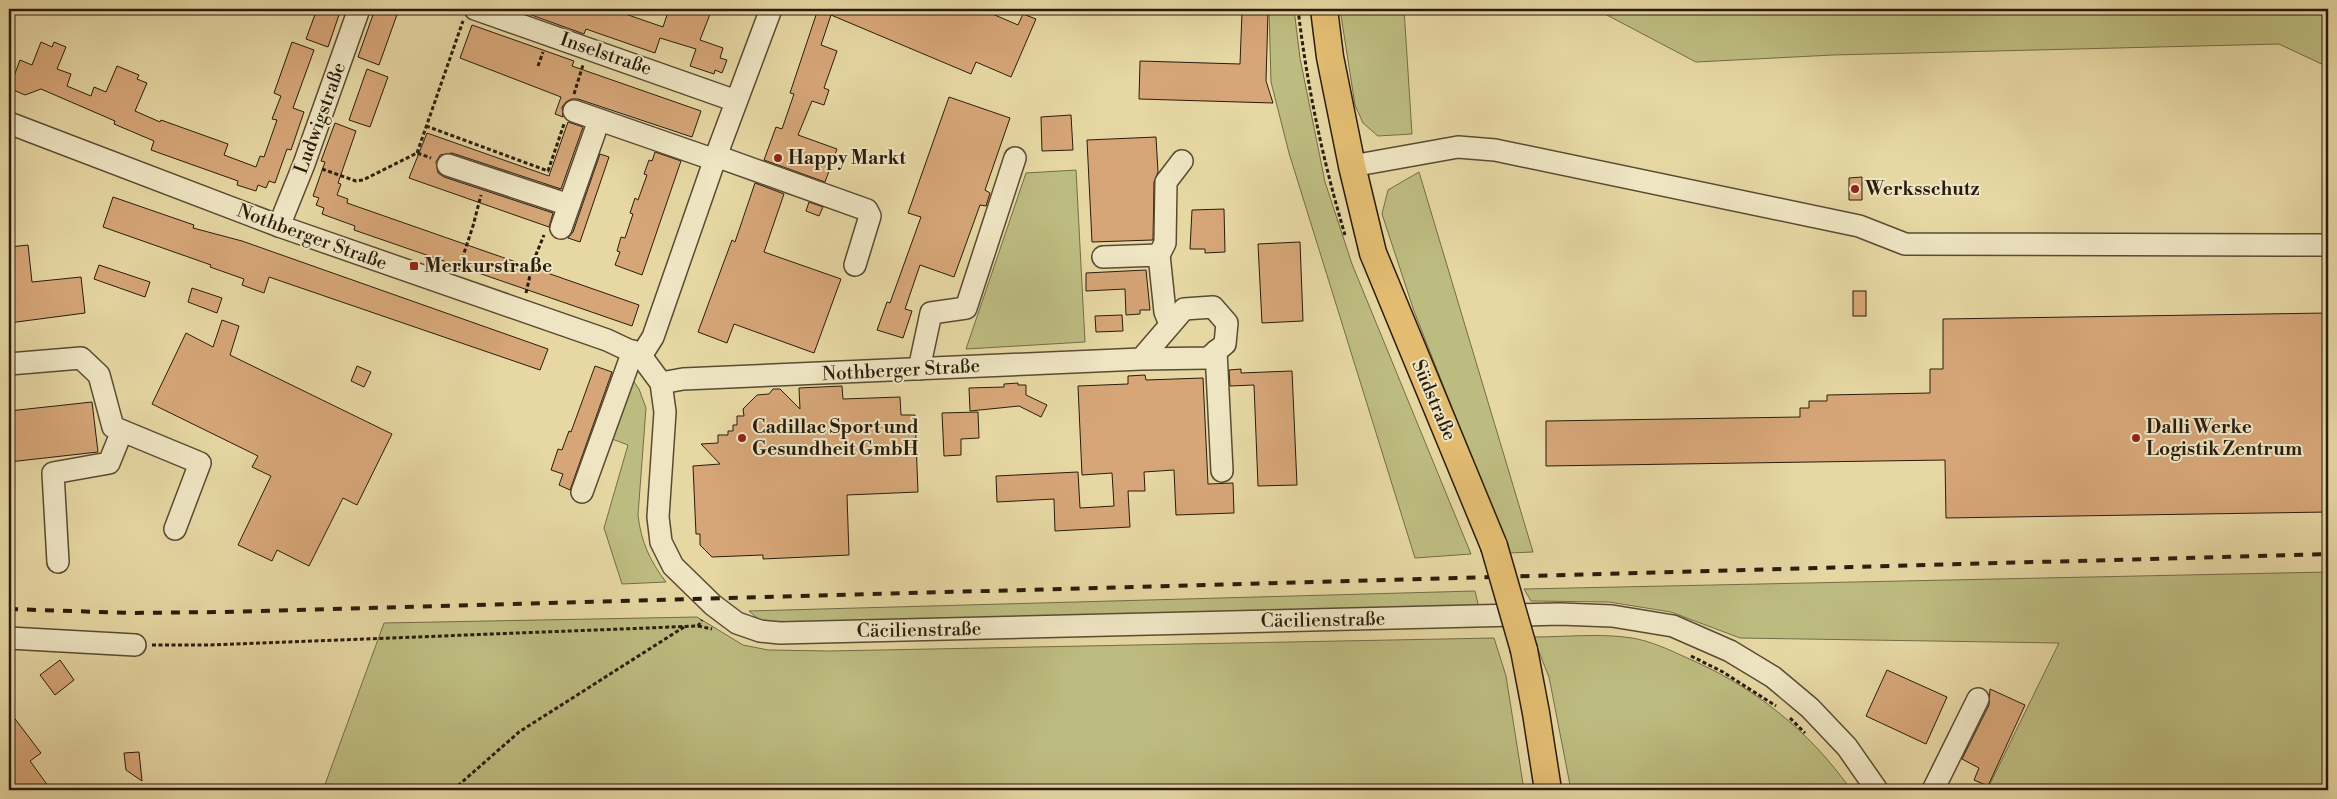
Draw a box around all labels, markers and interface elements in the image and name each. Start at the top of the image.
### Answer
street label: Inselstraße [557,27,655,81]
street label: Ludwigstraße [289,59,351,177]
place label: Happy Markt [788,146,906,170]
marker: Happy Markt [772,152,784,164]
place label: Werksschutz [1864,177,1980,201]
marker: Werksschutz [1849,183,1861,195]
street label: Nothberger Straße [234,199,390,275]
place label: Merkurstraße [424,254,552,278]
marker: Merkurstraße [408,260,420,272]
street label: Nothberger Straße [821,354,981,386]
street label: Südstraße [1406,356,1462,444]
place label: Cadillac Sport und Gesundheit GmbH [752,415,919,461]
place label: Dalli Werke Logistik Zentrum [2146,415,2302,461]
marker: Cadillac Sport und Gesundheit GmbH [736,432,748,444]
marker: Dalli Werke Logistik Zentrum [2130,432,2142,444]
street label: Cäcilienstraße [1261,607,1385,633]
street label: Cäcilienstraße [857,617,981,643]

